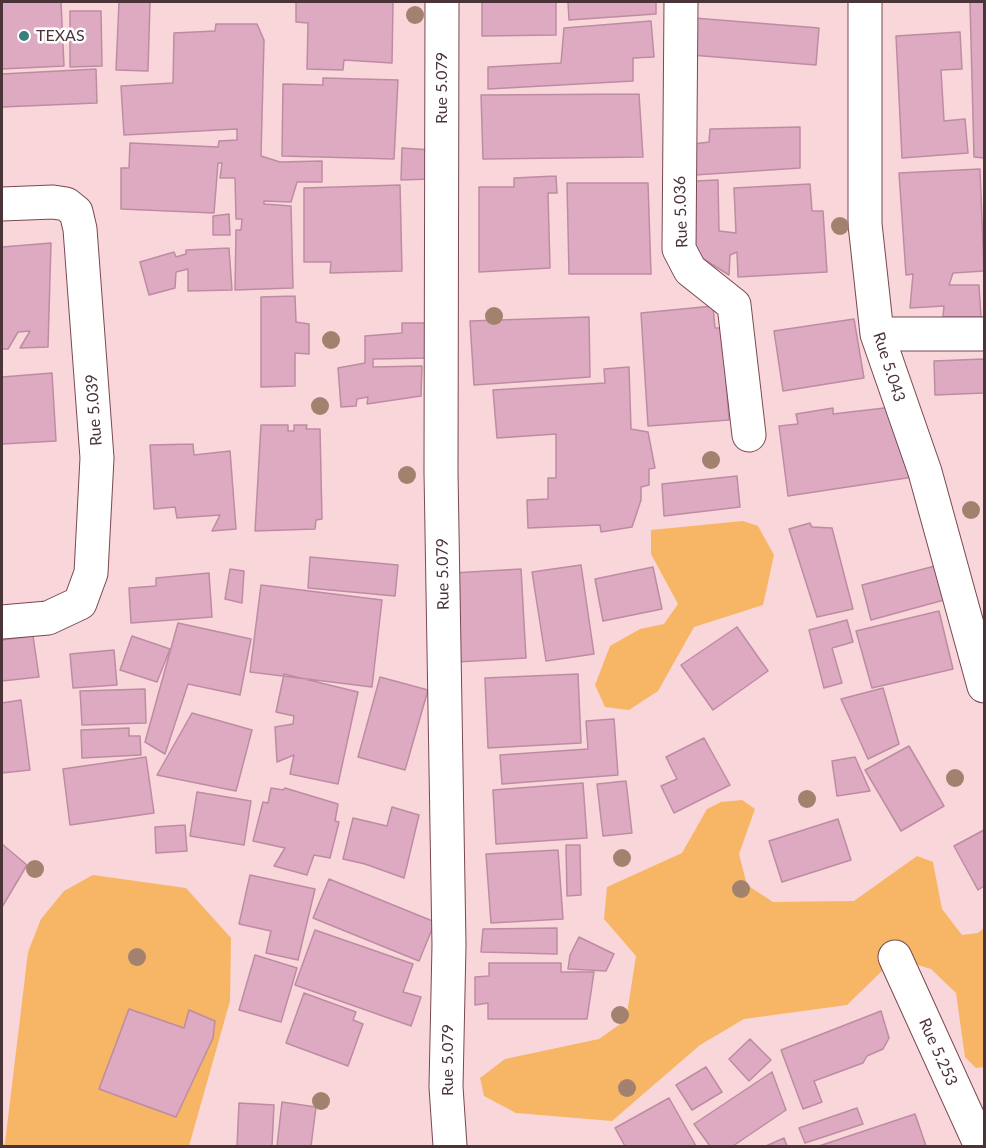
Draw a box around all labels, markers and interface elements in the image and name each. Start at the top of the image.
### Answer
place label: TEXAS [36,26,85,46]
marker: TEXAS [17,29,31,43]
street label: Rue 5.079 [432,52,452,124]
street label: Rue 5.036 [670,176,692,248]
street label: Rue 5.043 [869,330,909,404]
street label: Rue 5.039 [82,373,106,447]
street label: Rue 5.079 [433,538,453,610]
street label: Rue 5.253 [915,1015,961,1089]
street label: Rue 5.079 [438,1024,458,1096]

